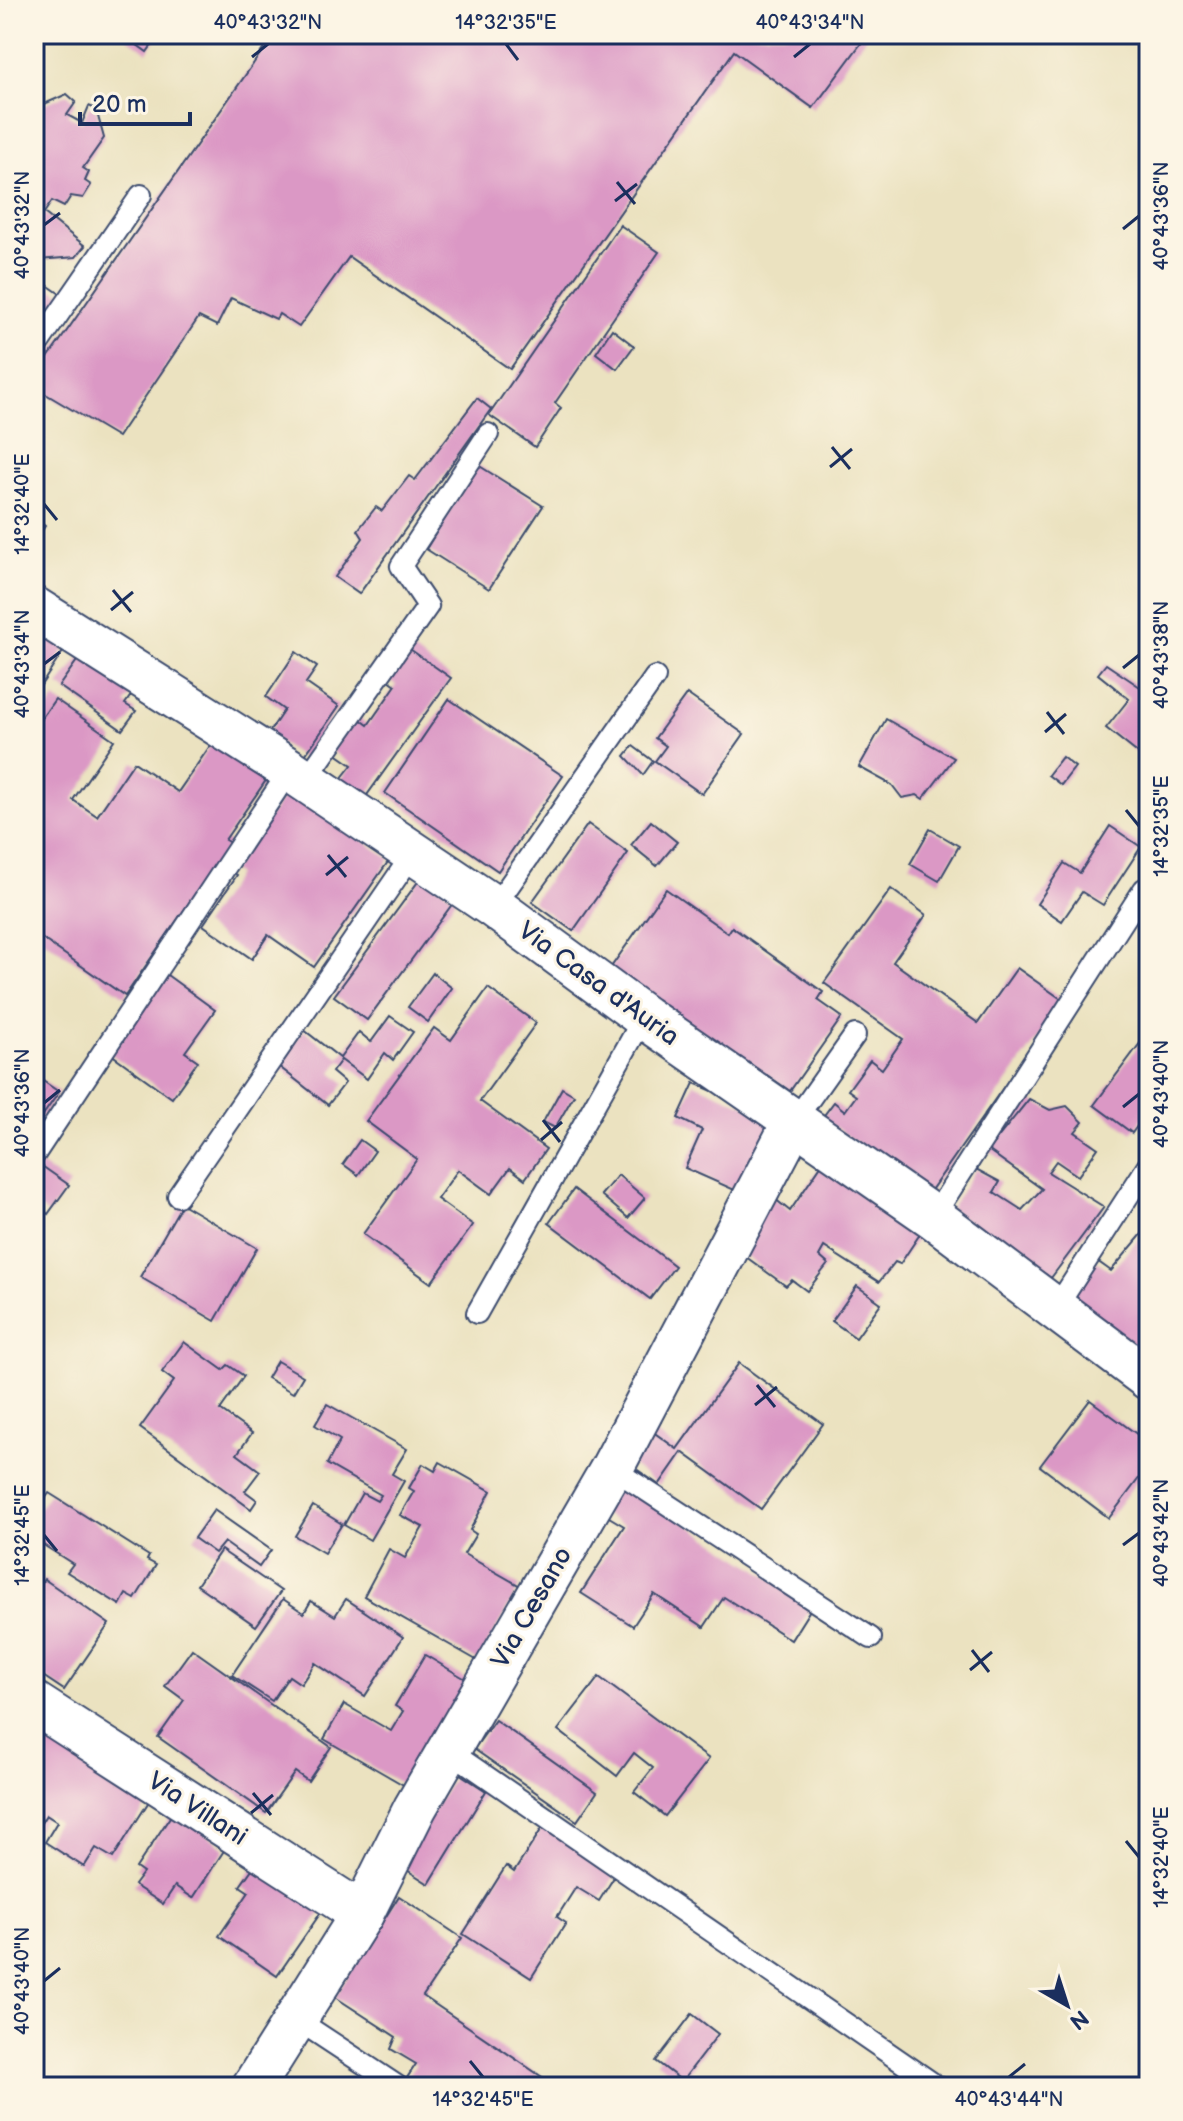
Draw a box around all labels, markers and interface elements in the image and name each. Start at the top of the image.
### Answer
text: 40°43'32"N [214,11,322,35]
text: 14°32'35"E [455,11,557,35]
text: 40°43'34"N [755,11,865,35]
scale bar [80,76,190,126]
text: 20 m [92,90,147,119]
text: 40°43'36"N [1150,161,1174,271]
text: 40°43'32"N [11,171,35,279]
text: 14°32'40"E [11,453,35,555]
text: 40°43'38"N [1150,601,1174,709]
text: 40°43'34"N [11,609,35,719]
text: 14°32'35"E [1150,775,1174,877]
street label: Via Casa d'Auria [512,915,685,1053]
text: 40°43'40"N [1150,1040,1174,1148]
text: 40°43'36"N [11,1048,35,1158]
text: 40°43'42"N [1150,1479,1174,1587]
text: 14°32'45"E [11,1484,35,1586]
street label: Via Cesano [485,1542,579,1674]
street label: Via Villani [142,1766,253,1853]
text: 14°32'40"E [1150,1806,1174,1908]
text: 40°43'40"N [11,1927,35,2035]
north arrow [1027,1965,1107,2045]
text: N [1064,2004,1094,2035]
text: 14°32'45"E [432,2088,534,2112]
text: 40°43'44"N [954,2088,1064,2112]

